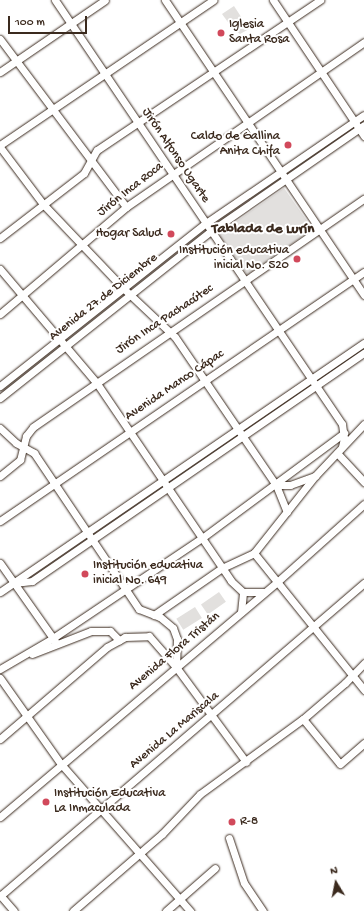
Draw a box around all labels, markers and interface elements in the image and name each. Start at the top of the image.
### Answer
scale bar [10,8,89,34]
text: 100 m [15,16,45,30]
place label: Iglesia Santa Rosa [229,18,290,49]
marker: Iglesia Santa Rosa [216,28,226,38]
street label: Jirón Alfonso Ugarte [137,106,213,206]
place label: Caldo de Gallina Anita Chifa [191,130,280,161]
marker: Caldo de Gallina Anita Chifa [283,140,293,150]
street label: Jirón Inca Roca [95,159,167,221]
district label: Tablada de Lurín [212,221,314,239]
place label: Hogar Salud [96,226,162,242]
marker: Hogar Salud [165,228,177,240]
place label: Institución educativa inicial No. 520 [179,244,289,275]
street label: Avenida 27 de Diciembre [47,251,161,345]
marker: Institución educativa inicial No. 520 [292,254,302,264]
street label: Jirón Inca Pachacútec [113,282,217,358]
street label: Avenida Manco Cápac [123,347,227,425]
place label: Institución educativa inicial No. 649 [93,559,203,590]
marker: Institución educativa inicial No. 649 [80,569,90,579]
street label: Avenida Flora Tristán [126,609,224,695]
street label: Avenida La Mariscala [127,689,223,773]
place label: Institución Educativa La Inmaculada [54,787,165,818]
marker: Institución Educativa La Inmaculada [41,797,51,807]
place label: R-8 [240,814,258,830]
marker: R-8 [227,817,237,827]
north arrow [316,863,356,903]
text: N [329,865,338,878]

